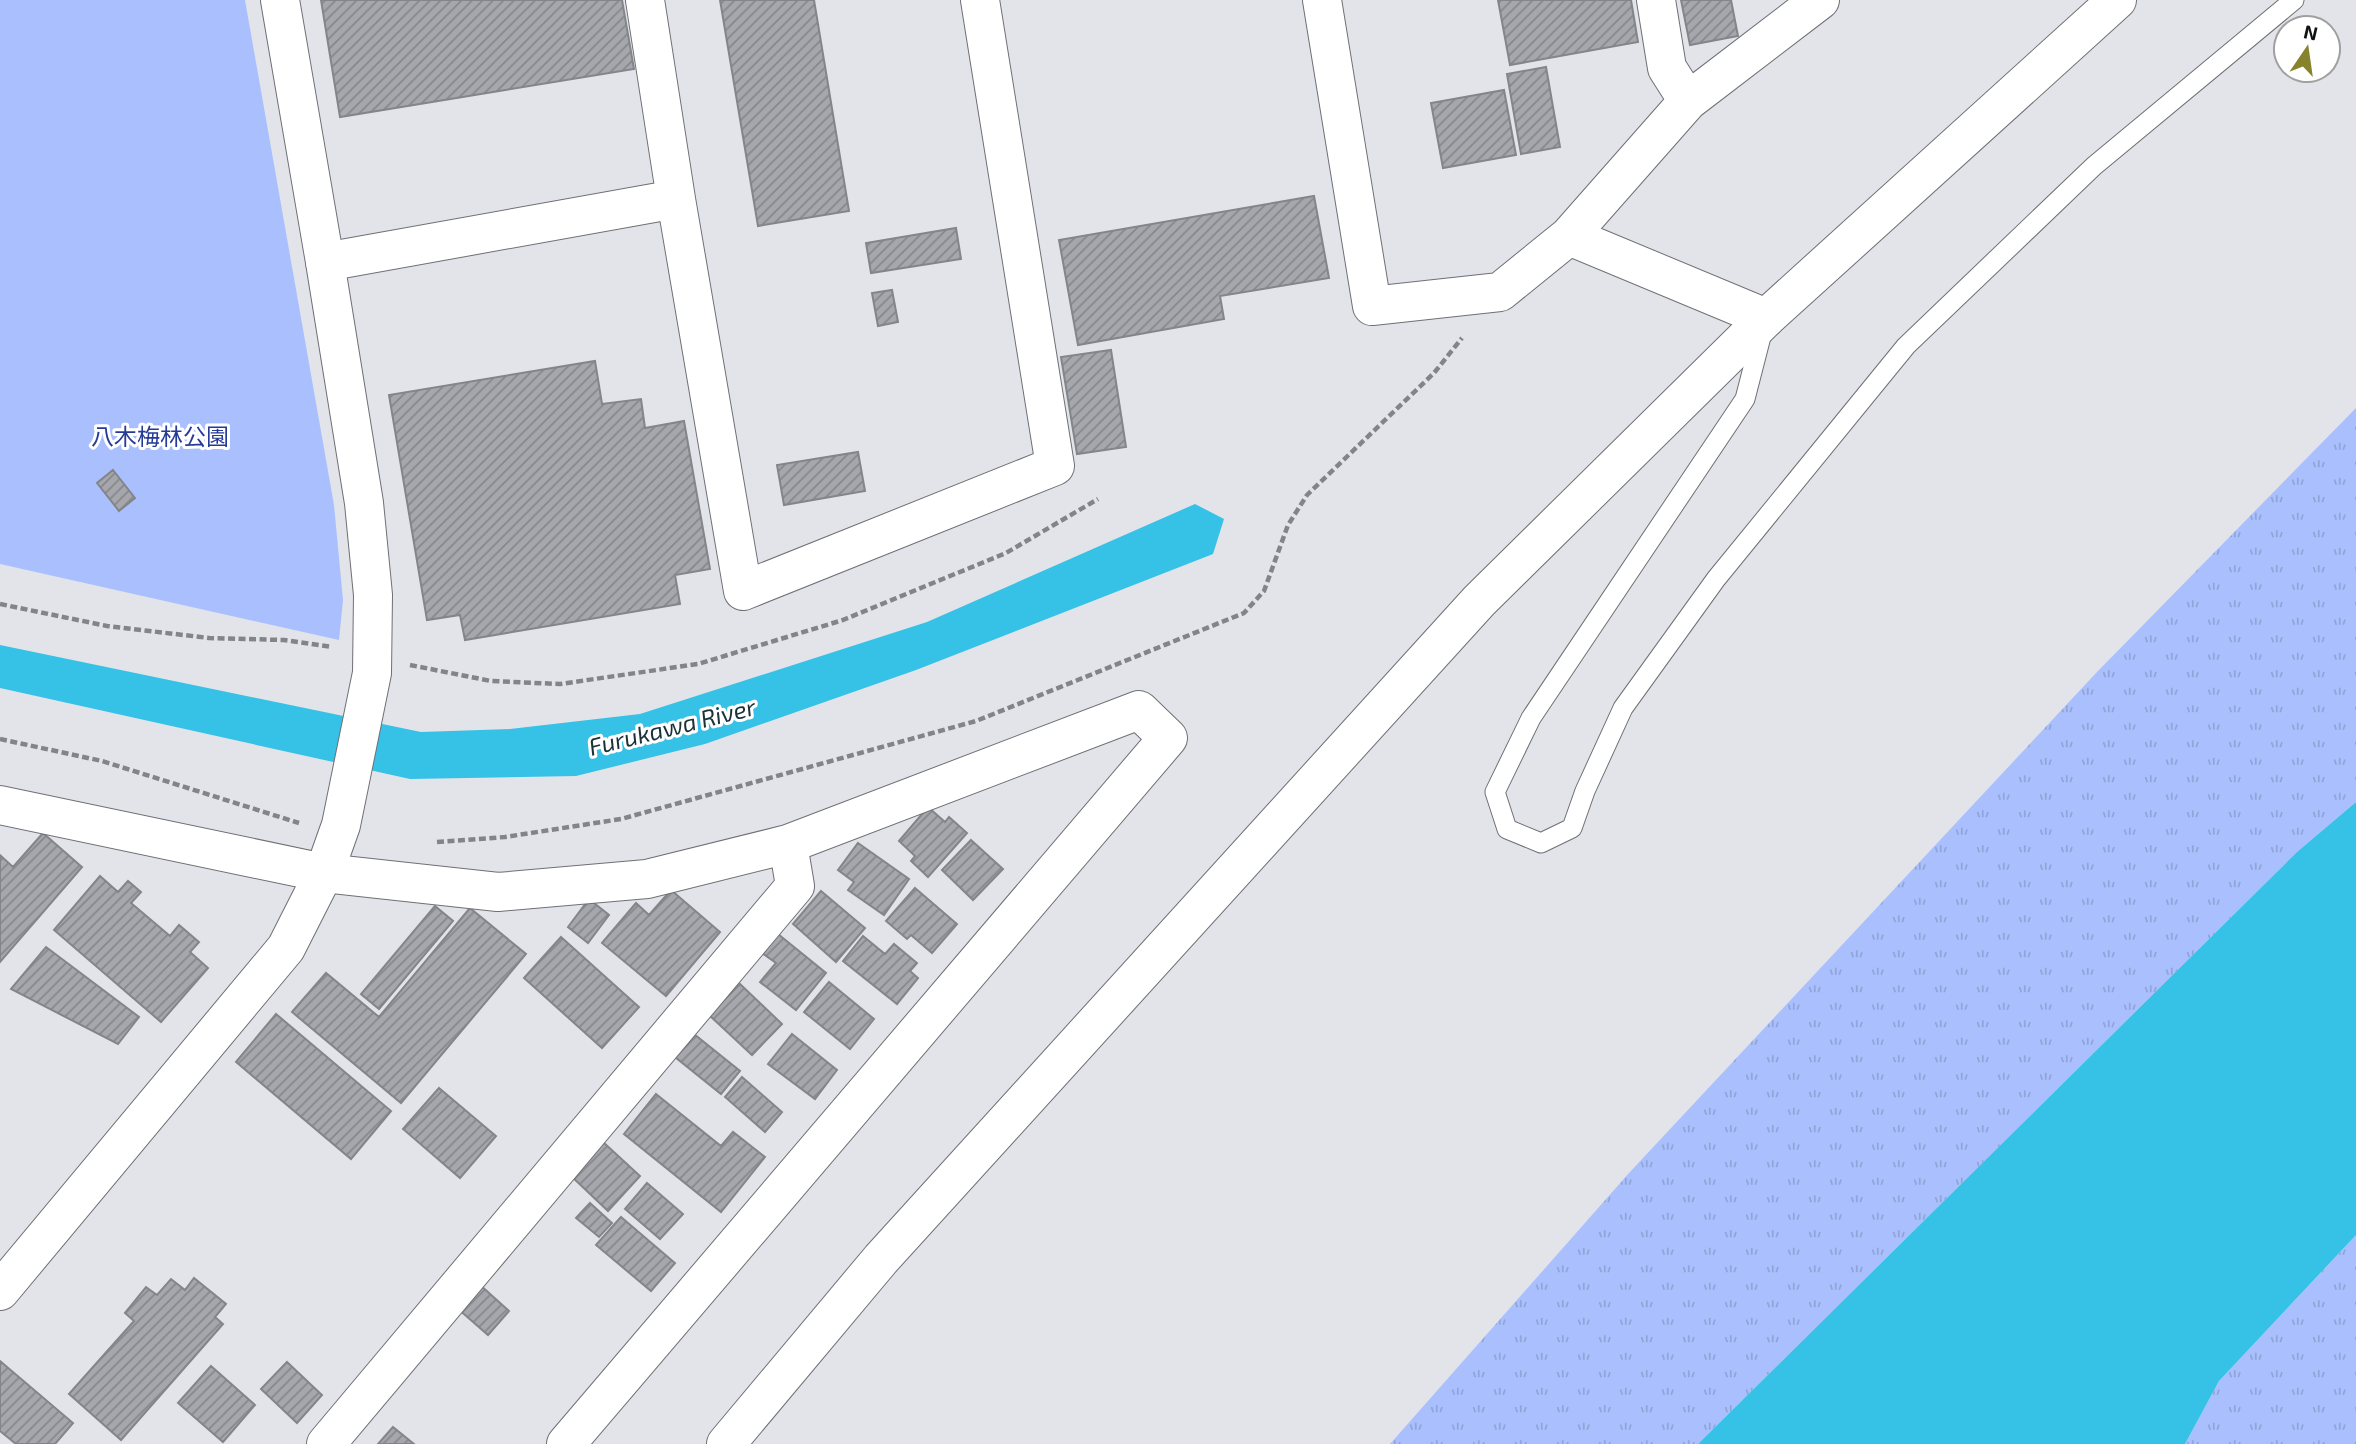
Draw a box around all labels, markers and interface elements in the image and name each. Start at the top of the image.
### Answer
north arrow [2272,14,2342,84]
text: N [2302,19,2320,45]
park label: 八木梅林公園 [91,422,229,450]
water label: Furukawa River [586,691,759,761]

